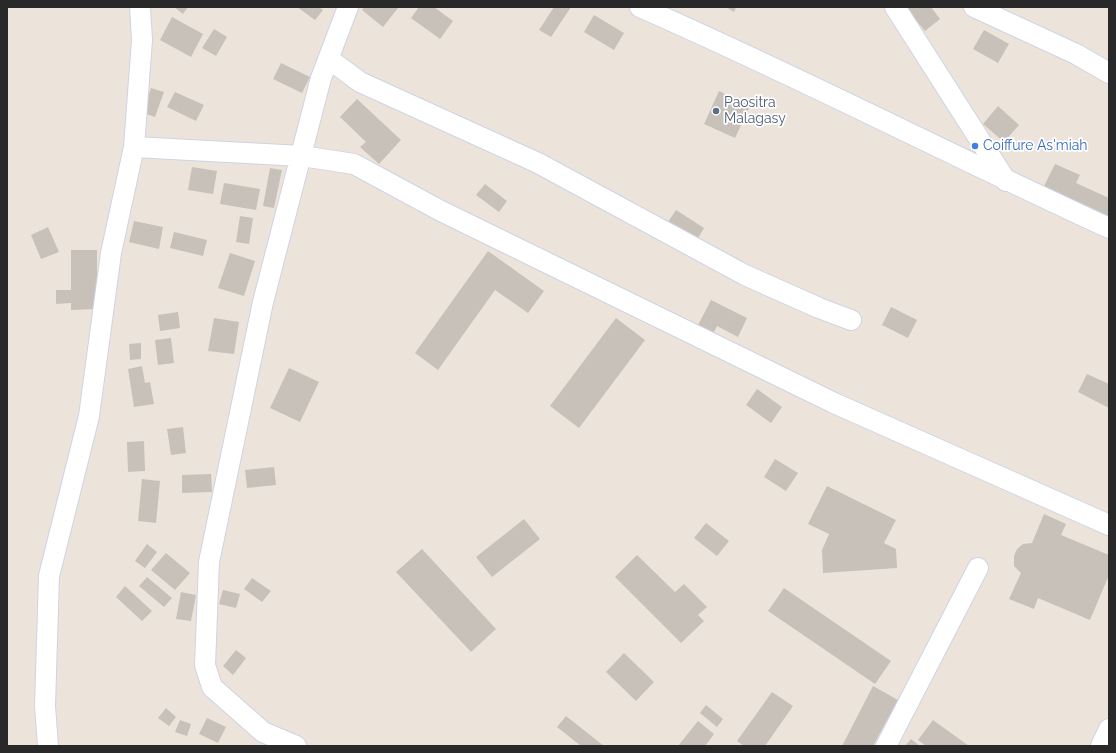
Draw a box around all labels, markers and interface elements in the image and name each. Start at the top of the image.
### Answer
place label: Paositra Malagasy [724,95,786,128]
marker: Paositra Malagasy [711,106,721,116]
place label: Coiffure As'miah [983,138,1087,154]
marker: Coiffure As'miah [970,141,980,151]

